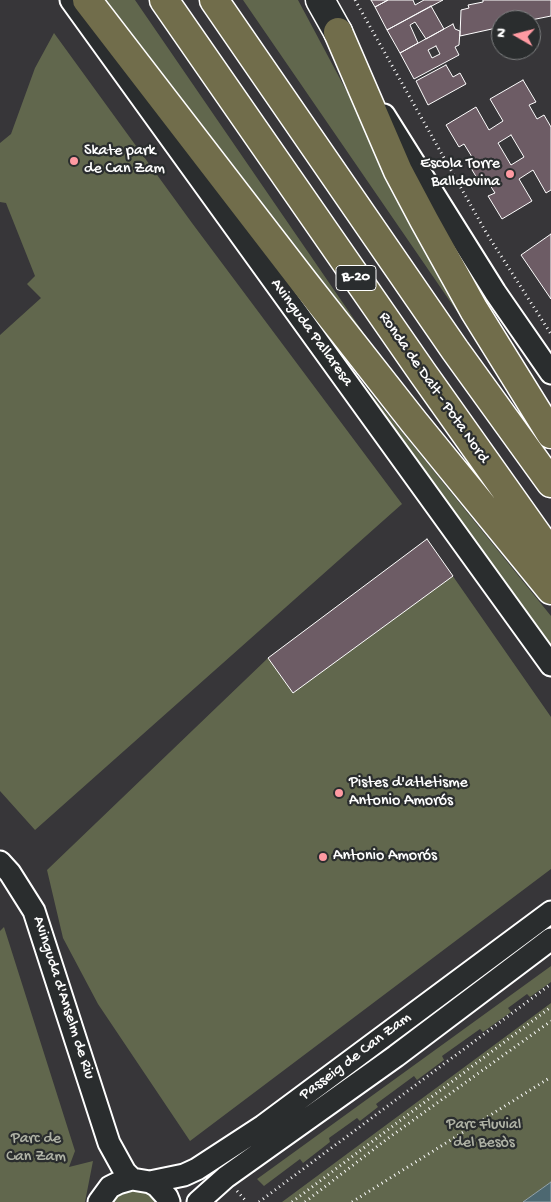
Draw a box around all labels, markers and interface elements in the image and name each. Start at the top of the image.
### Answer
north arrow [491,10,541,60]
text: N [493,27,511,39]
place label: Skate park de Can Zam [84,142,165,180]
marker: Skate park de Can Zam [68,155,80,167]
place label: Escola Torre Balldovina [420,155,500,193]
marker: Escola Torre Balldovina [504,168,516,180]
road number: B-20 [336,266,376,290]
street label: Avinguda Pallaresa [265,275,357,391]
street label: Ronda de Dalt - Pota Nord [374,309,492,467]
place label: Pistes d'atletisme Antonio Amorós [349,774,468,812]
marker: Pistes d'atletisme Antonio Amorós [333,787,345,799]
place label: Antonio Amorós [333,847,437,867]
marker: Antonio Amorós [317,851,329,863]
street label: Avinguda d'Anselm de Riu [28,914,98,1082]
street label: Passeig de Can Zam [296,1009,416,1105]
park label: Parc Fluvial del Besòs [447,1116,521,1154]
park label: Parc de Can Zam [6,1130,66,1168]

